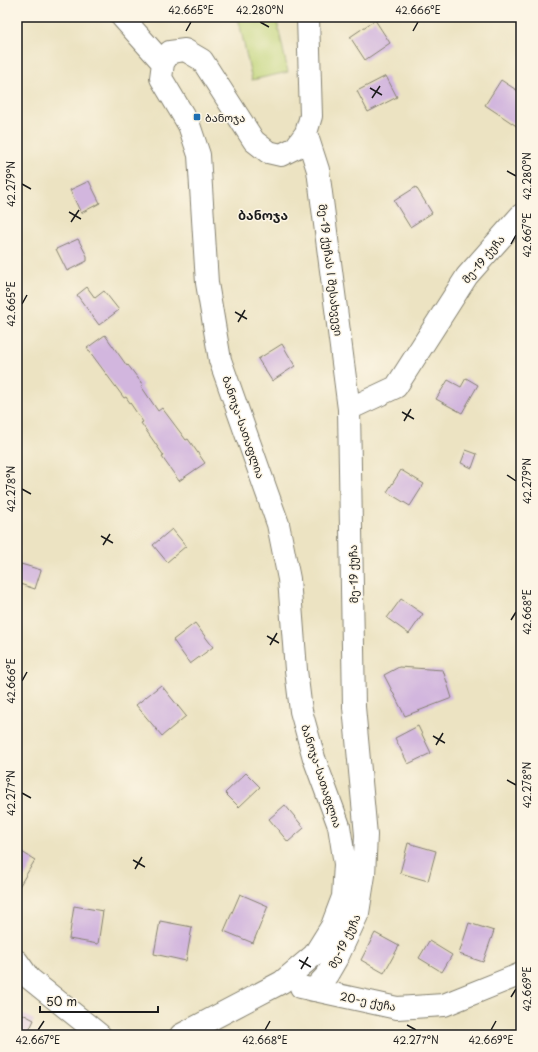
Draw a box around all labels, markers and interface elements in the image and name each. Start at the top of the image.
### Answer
text: 42.665°E [168,2,214,17]
text: 42.280°N [236,2,284,17]
text: 42.666°E [395,2,441,17]
place label: ბანოჯა [205,109,245,126]
marker: ბანოჯა [192,112,202,122]
text: 42.280°N [519,152,534,200]
text: 42.279°N [3,161,18,207]
street label: მე-19 ქუჩას I შესახვევი [314,203,348,337]
district label: ბანოჯა [238,205,288,224]
text: 42.667°E [519,213,534,257]
street label: მე-19 ქუჩა [458,231,508,287]
text: 42.665°E [3,281,18,327]
street label: ბანოჯა-სათაფლია [218,373,270,481]
text: 42.279°N [519,458,534,504]
text: 42.278°N [3,466,18,512]
street label: მე-19 ქუჩა [344,545,362,603]
text: 42.668°E [519,589,534,635]
text: 42.666°E [3,658,18,704]
street label: ბანოჯა-სათაფლია [297,722,347,830]
text: 42.278°N [519,762,534,808]
text: 42.277°N [3,770,18,816]
street label: მე-19 ქუჩა [324,911,364,971]
text: 42.669°E [519,967,534,1011]
street label: 20-ე ქუჩა [339,987,397,1015]
scale bar [40,988,158,1014]
text: 50 m [46,992,77,1010]
text: 42.667°E [16,1032,60,1047]
text: 42.668°E [242,1032,288,1047]
text: 42.277°N [393,1032,439,1047]
text: 42.669°E [469,1032,513,1047]

